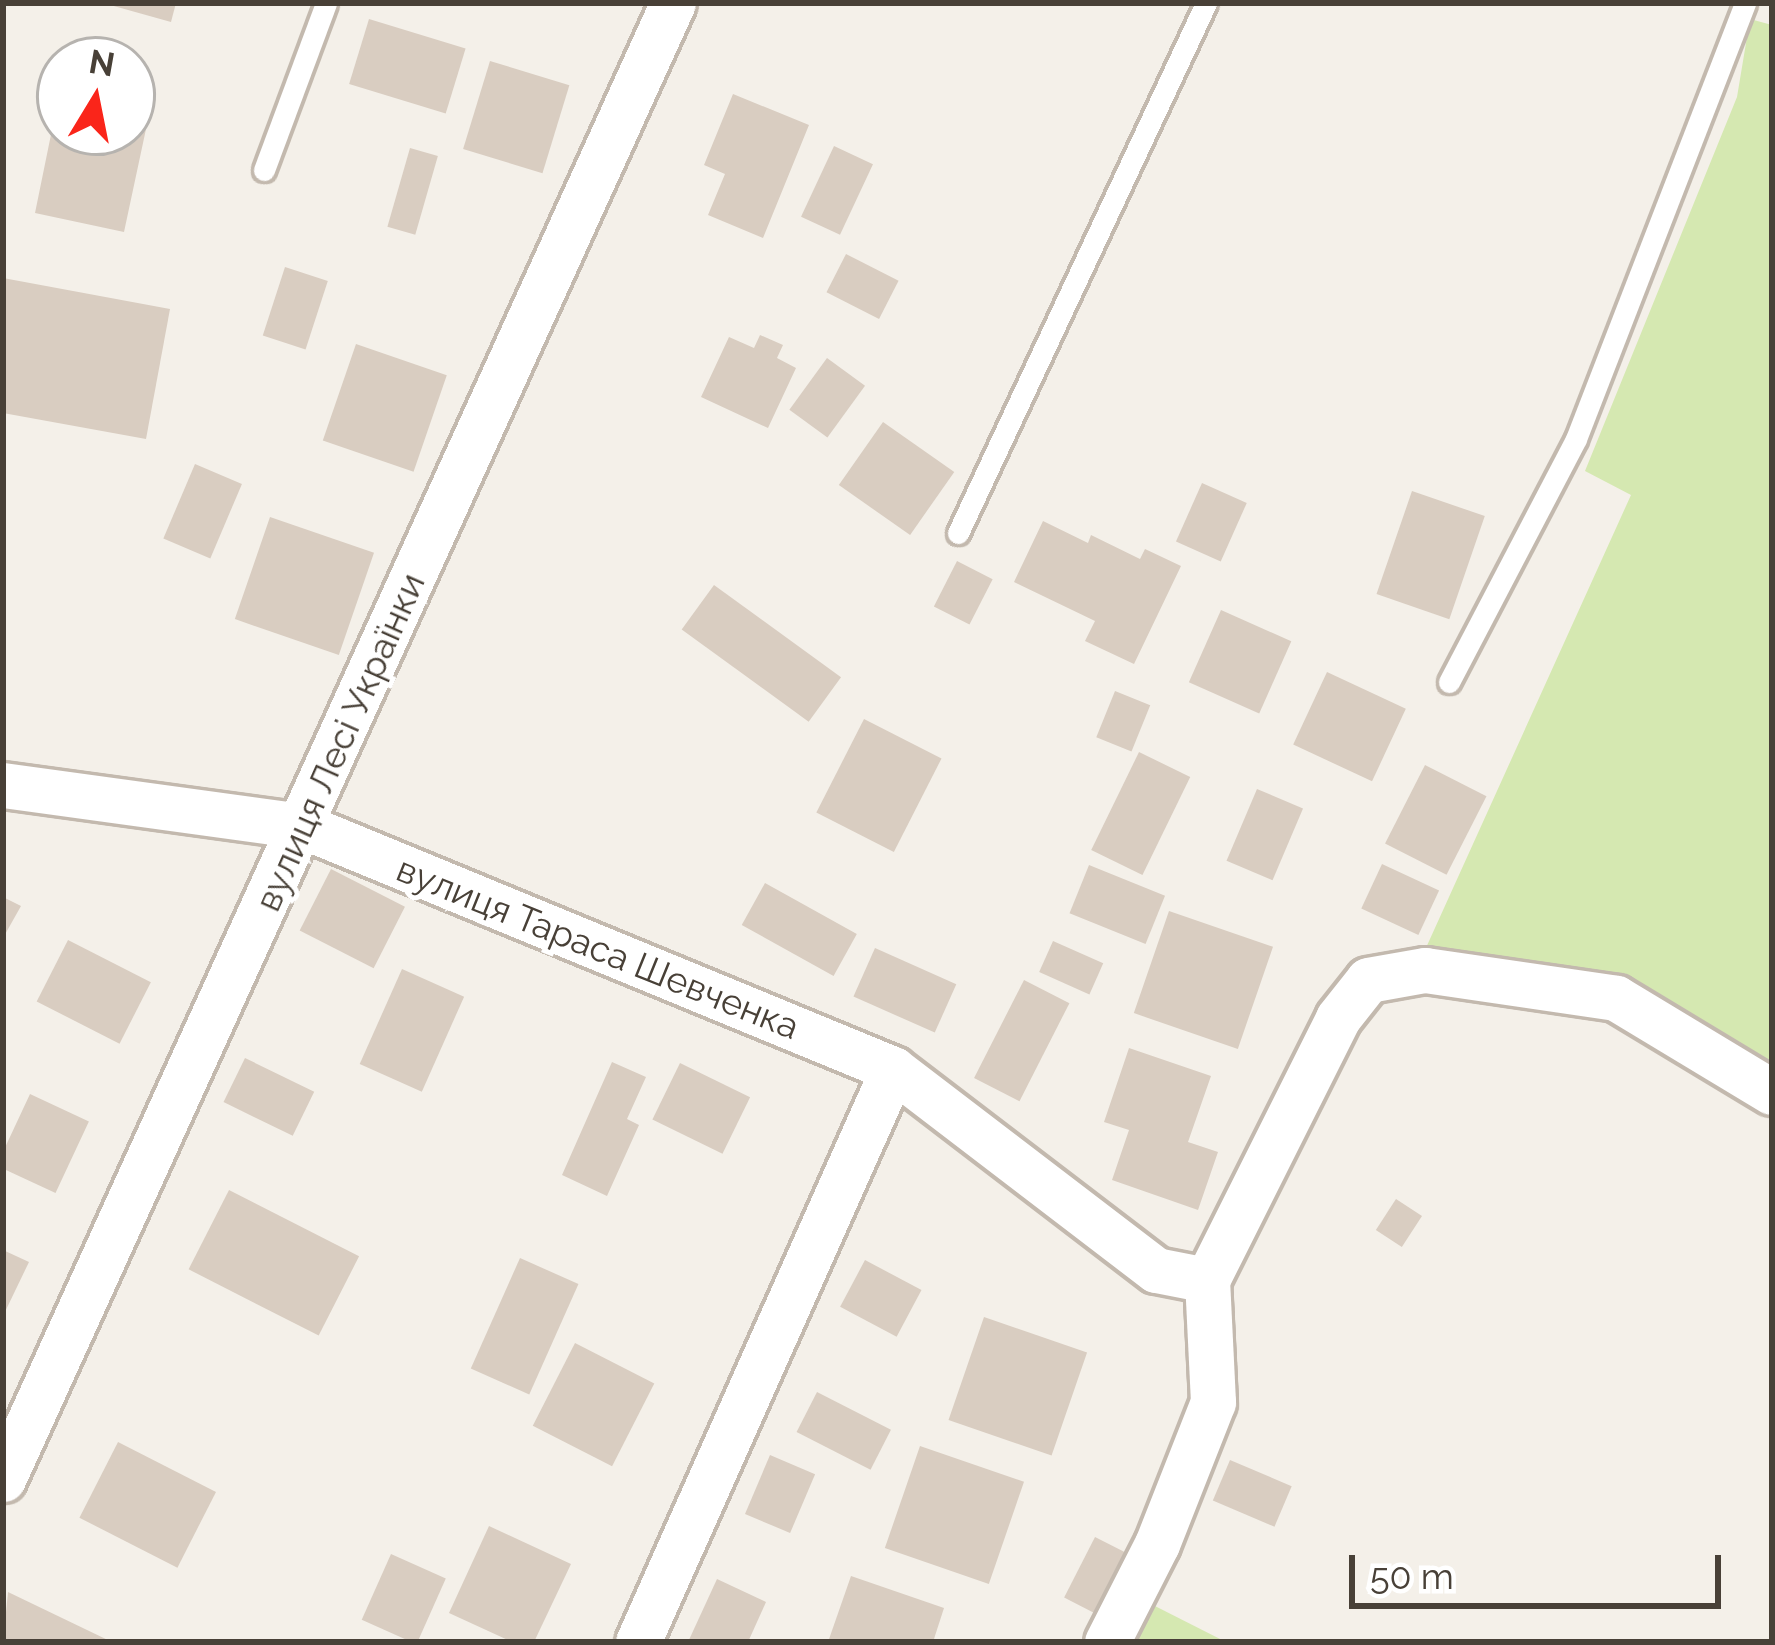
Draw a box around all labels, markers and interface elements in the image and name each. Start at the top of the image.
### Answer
north arrow [36,36,156,156]
text: N [86,42,118,84]
street label: вулиця Лесі Українки [246,566,434,918]
street label: вулиця Тараса Шевченка [390,847,806,1049]
scale bar [1355,1531,1727,1605]
text: 50 m [1370,1555,1454,1597]

